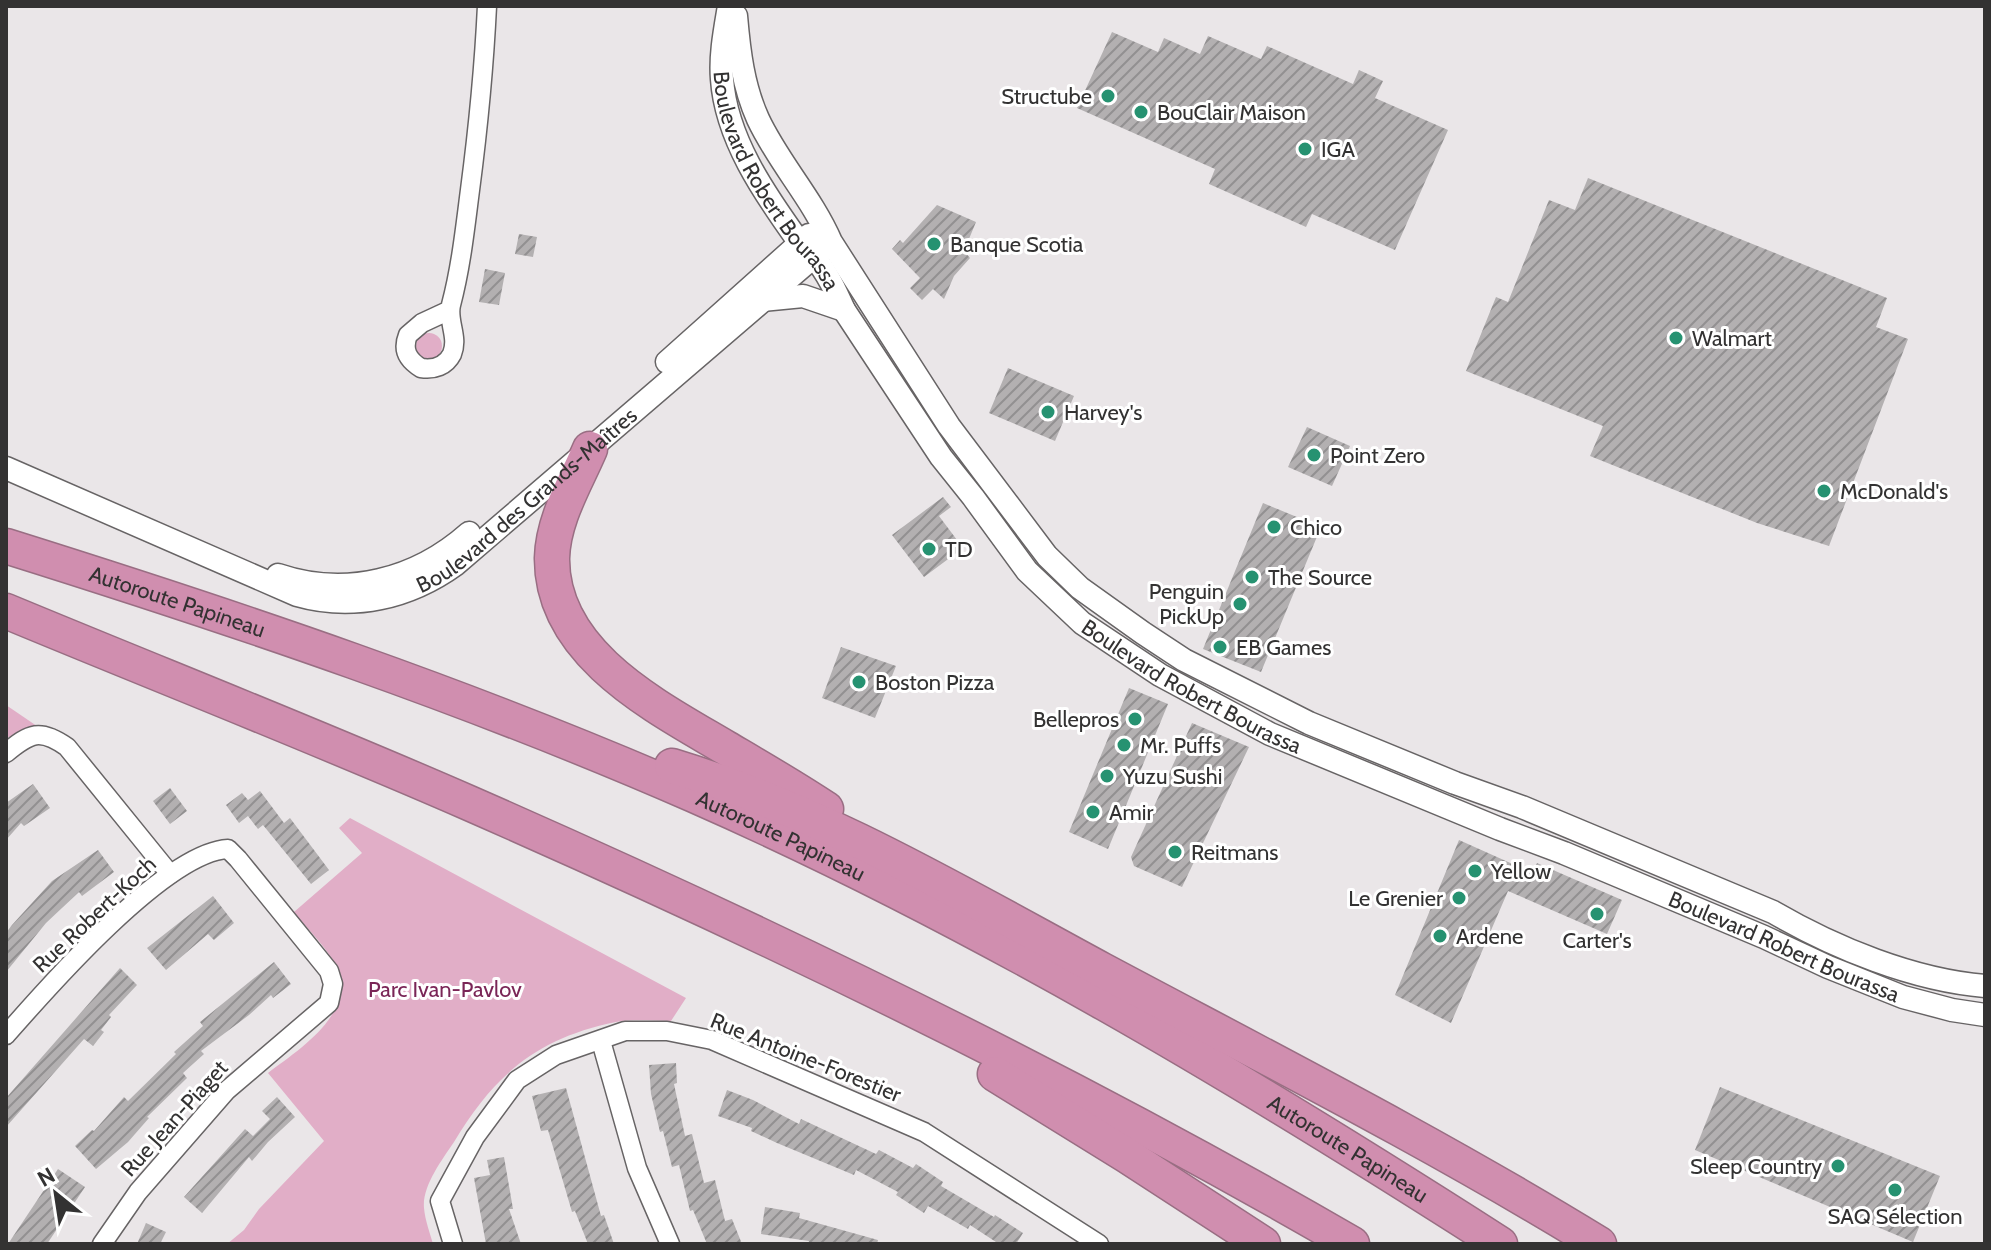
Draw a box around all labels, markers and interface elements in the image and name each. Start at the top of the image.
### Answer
street label: Boulevard Robert Bourassa [707,70,846,295]
place label: Structube [1001,83,1092,110]
marker: Structube [1099,87,1117,105]
place label: BouClair Maison [1157,99,1306,126]
marker: BouClair Maison [1132,103,1150,121]
place label: IGA [1321,136,1355,163]
marker: IGA [1296,140,1314,158]
place label: Banque Scotia [950,231,1084,258]
marker: Banque Scotia [925,235,943,253]
place label: Walmart [1692,325,1772,352]
marker: Walmart [1667,329,1685,347]
place label: Harvey's [1064,399,1142,426]
street label: Boulevard des Grands-Maîtres [412,402,643,599]
marker: Harvey's [1039,403,1057,421]
place label: Point Zero [1330,442,1425,469]
marker: Point Zero [1305,446,1323,464]
place label: McDonald's [1840,478,1948,505]
marker: McDonald's [1815,482,1833,500]
place label: Chico [1290,514,1342,541]
marker: Chico [1265,518,1283,536]
place label: TD [945,536,973,563]
marker: TD [920,540,938,558]
street label: Autoroute Papineau [86,560,269,643]
place label: The Source [1268,564,1372,591]
marker: The Source [1243,568,1261,586]
place label: Penguin PickUp [1149,578,1224,630]
marker: Penguin PickUp [1231,595,1249,613]
street label: Boulevard Robert Bourassa [1076,614,1306,760]
place label: EB Games [1236,634,1331,661]
marker: EB Games [1211,638,1229,656]
place label: Boston Pizza [875,669,995,696]
marker: Boston Pizza [850,673,868,691]
place label: Bellepros [1033,706,1119,733]
marker: Bellepros [1126,710,1144,728]
place label: Mr. Puffs [1140,732,1221,759]
marker: Mr. Puffs [1115,736,1133,754]
place label: Yuzu Sushi [1122,763,1222,790]
marker: Yuzu Sushi [1098,767,1116,785]
street label: Autoroute Papineau [692,785,870,887]
place label: Amir [1109,799,1154,826]
marker: Amir [1084,803,1102,821]
place label: Reitmans [1191,839,1278,866]
marker: Reitmans [1166,843,1184,861]
street label: Rue Robert-Koch [27,850,162,978]
place label: Yellow [1490,858,1551,885]
marker: Yellow [1466,862,1484,880]
place label: Le Grenier [1348,885,1443,912]
street label: Boulevard Robert Bourassa [1664,885,1904,1008]
marker: Le Grenier [1450,889,1468,907]
marker: Carter's [1588,905,1606,923]
place label: Ardene [1456,923,1523,950]
marker: Ardene [1431,927,1449,945]
place label: Carter's [1562,927,1632,954]
park label: Parc Ivan-Pavlov [368,976,522,1003]
street label: Rue Antoine-Forestier [706,1007,905,1108]
street label: Rue Jean-Piaget [115,1054,234,1182]
street label: Autoroute Papineau [1263,1089,1433,1209]
place label: Sleep Country [1690,1153,1822,1180]
north arrow [16,1154,96,1234]
marker: Sleep Country [1829,1157,1847,1175]
text: N [33,1162,60,1193]
marker: SAQ Sélection [1886,1181,1904,1199]
place label: SAQ Sélection [1828,1203,1962,1230]

